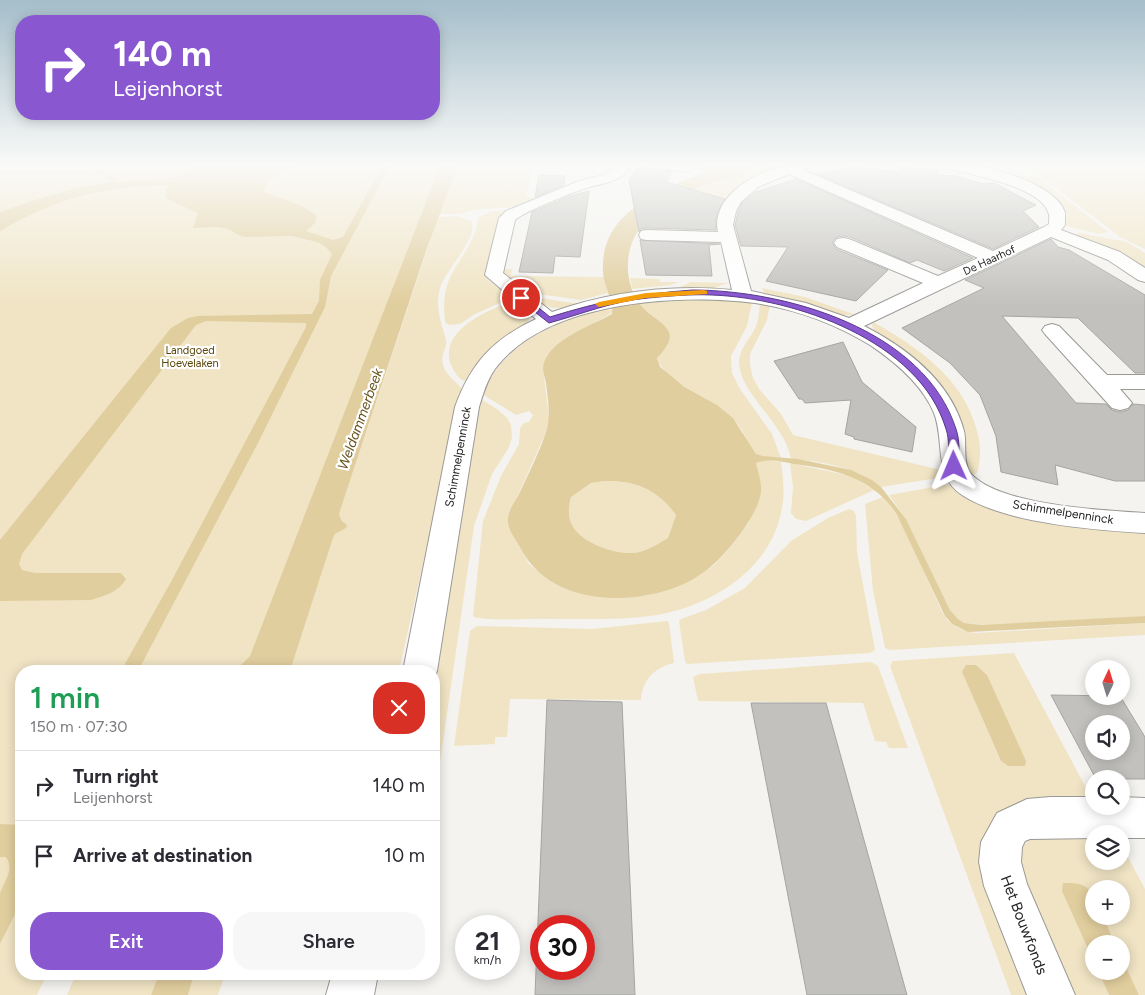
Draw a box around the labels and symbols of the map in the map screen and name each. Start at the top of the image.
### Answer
street label: De Haarhof [961,242,1018,278]
pin [500,277,542,319]
park label: Landgoed Hoevelaken [161,344,219,370]
water label: Weldammerbeek [334,365,387,472]
street label: Schimmelpenninck [442,405,474,508]
position arrow [927,439,979,491]
street label: Schimmelpenninck [1012,497,1115,527]
north arrow [1085,660,1130,705]
street label: Het Bouwfonds [997,873,1051,977]
speed limit sign: 30 [530,915,595,980]

